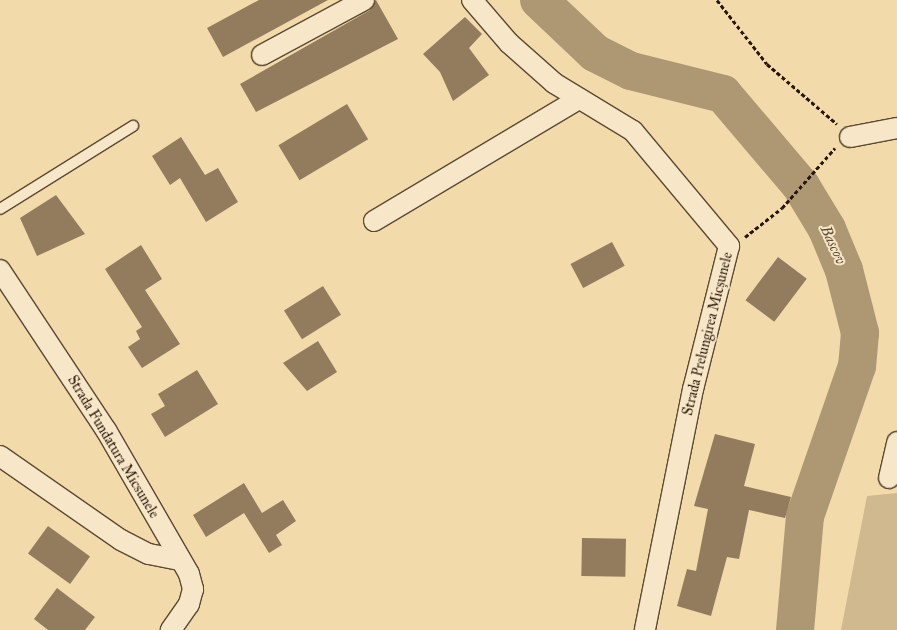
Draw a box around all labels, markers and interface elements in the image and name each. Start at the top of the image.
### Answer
water label: Bascov [816,223,850,267]
street label: Strada Prelungirea Micșunele [680,251,736,417]
street label: Strada Fundatura Micsunele [64,373,162,521]

